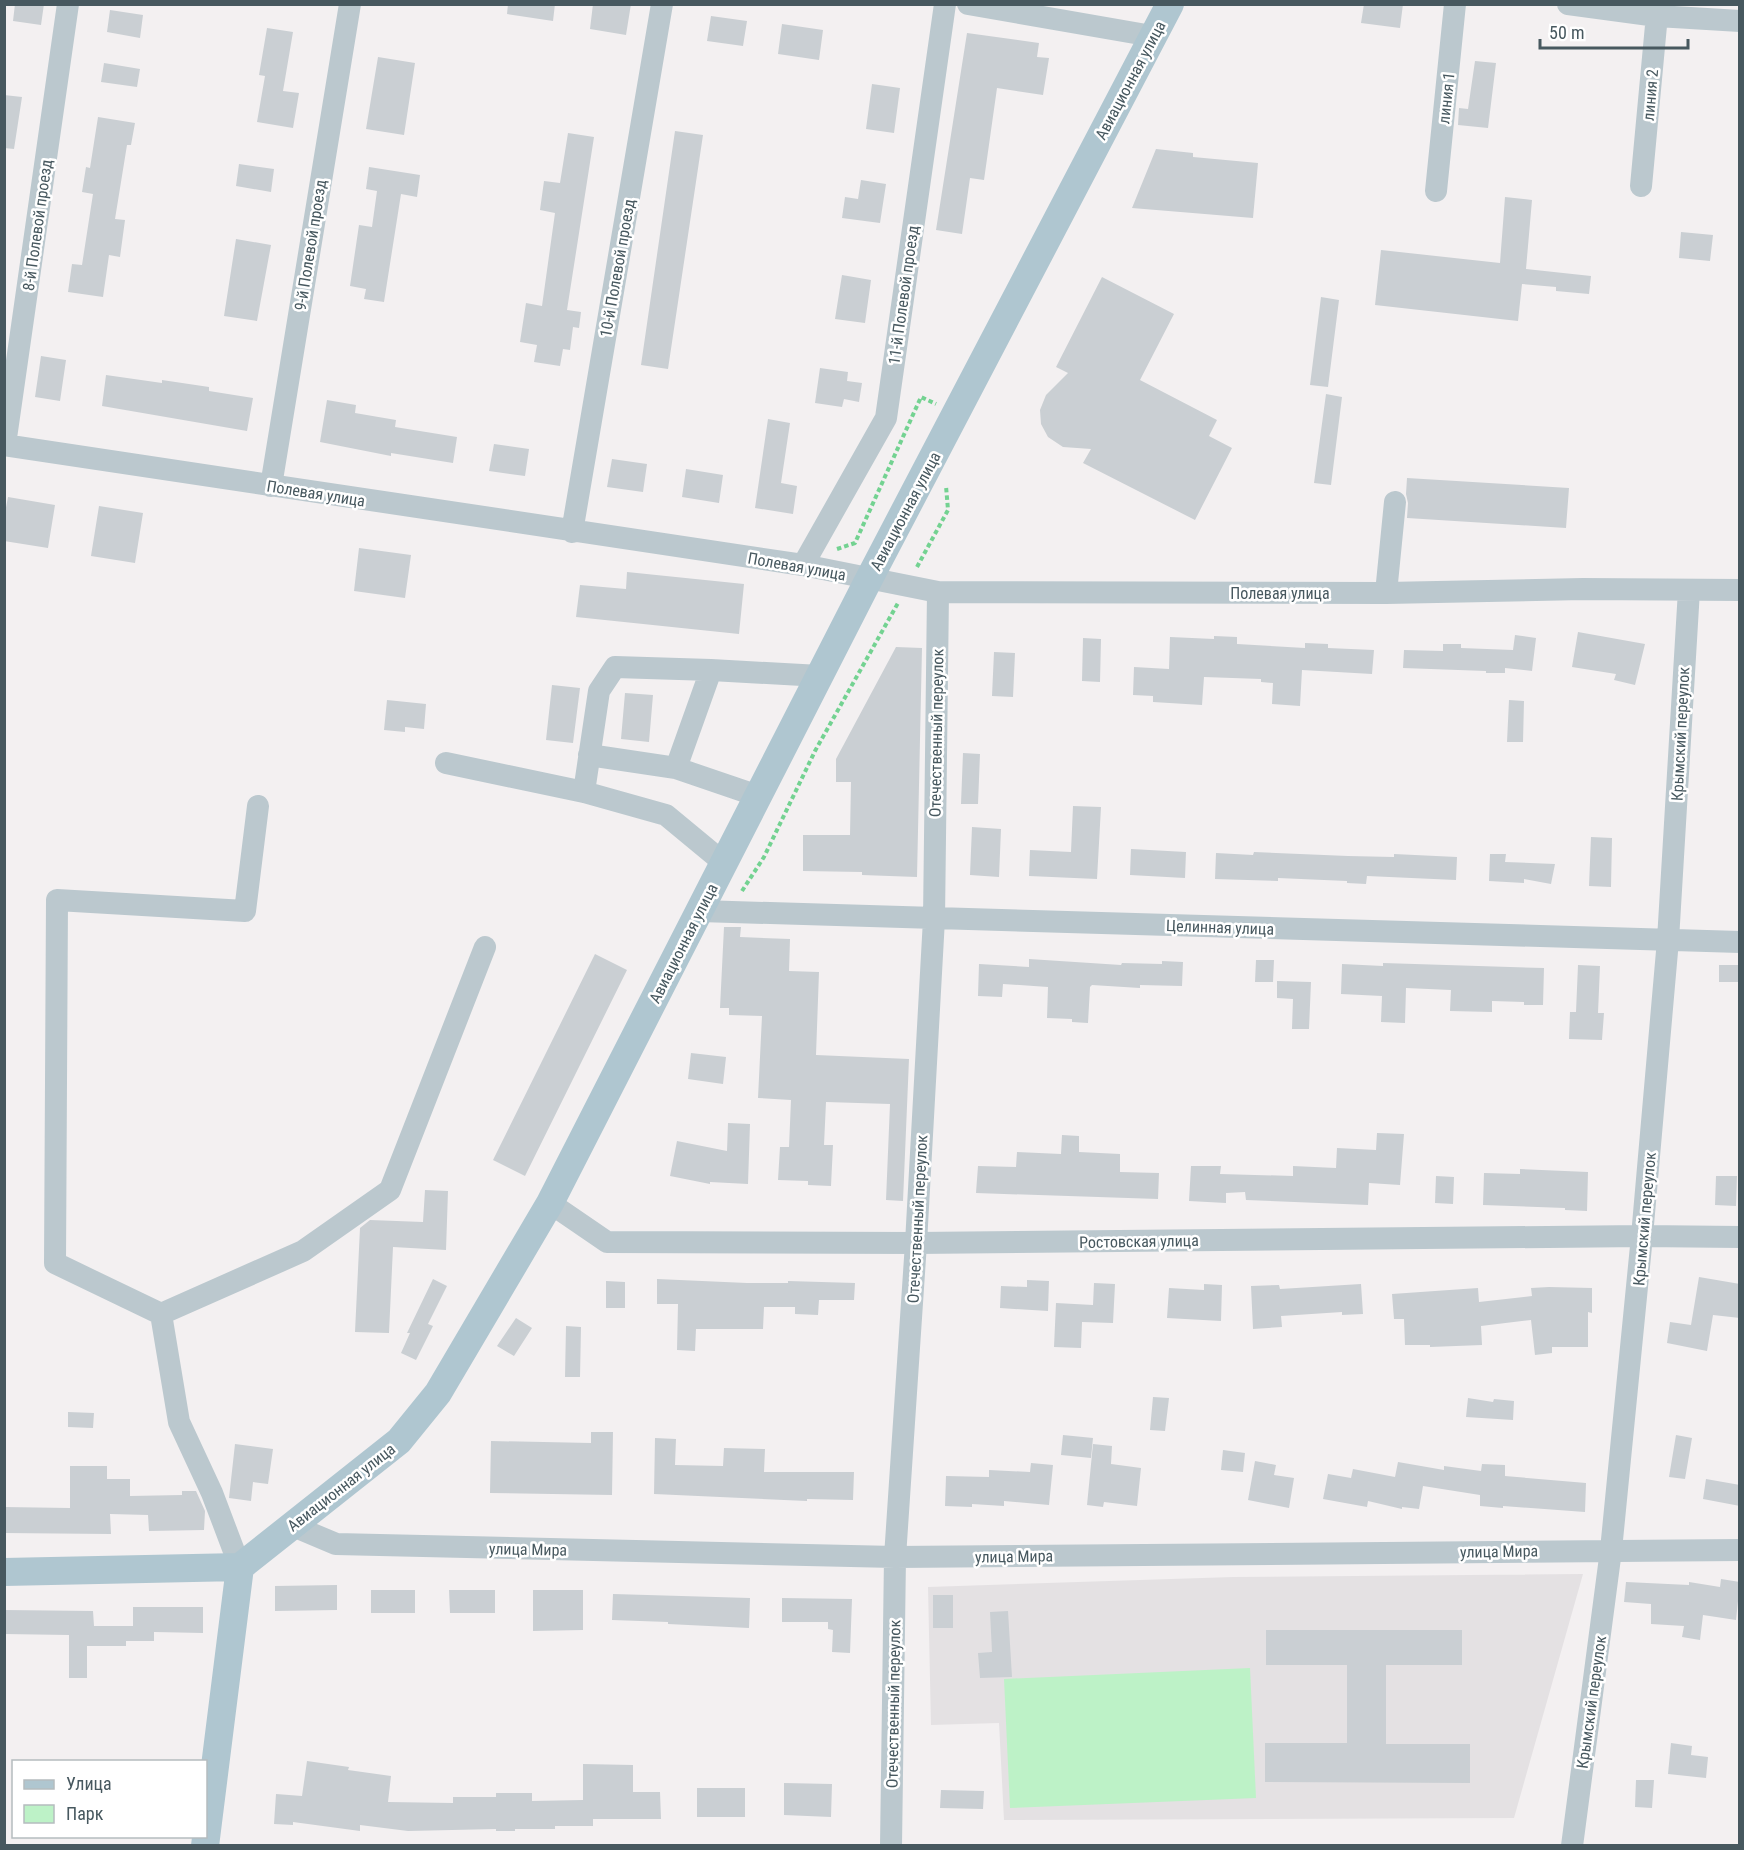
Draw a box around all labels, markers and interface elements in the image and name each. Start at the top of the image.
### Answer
scale bar [1540,12,1688,50]
street label: Авиационная улица [1091,18,1170,143]
text: 50 m [1549,22,1584,43]
street label: линия 2 [1639,68,1662,122]
street label: линия 1 [1434,71,1459,125]
street label: 8-й Полевой проезд [19,158,56,292]
street label: 9-й Полевой проезд [291,178,330,312]
street label: 10-й Полевой проезд [596,197,639,339]
street label: 11-й Полевой проезд [884,224,923,366]
street label: Авиационная улица [866,449,945,574]
street label: Полевая улица [265,476,366,511]
street label: Полевая улица [746,549,847,584]
street label: Полевая улица [1230,584,1330,603]
street label: Отечественный переулок [926,648,947,817]
street label: Крымский переулок [1668,666,1694,801]
street label: Авиационная улица [645,880,722,1006]
street label: Целинная улица [1166,916,1274,939]
street label: Отечественный переулок [904,1134,931,1304]
street label: Крымский переулок [1629,1151,1660,1287]
street label: Ростовская улица [1079,1231,1199,1252]
street label: Авиационная улица [284,1439,399,1535]
street label: улица Мира [489,1539,567,1560]
street label: улица Мира [1460,1541,1538,1562]
street label: улица Мира [975,1546,1053,1567]
street label: Отечественный переулок [883,1619,904,1788]
street label: Крымский переулок [1573,1634,1610,1770]
legend [12,1760,207,1838]
text: Улица [66,1773,112,1794]
text: Парк [66,1803,104,1824]

